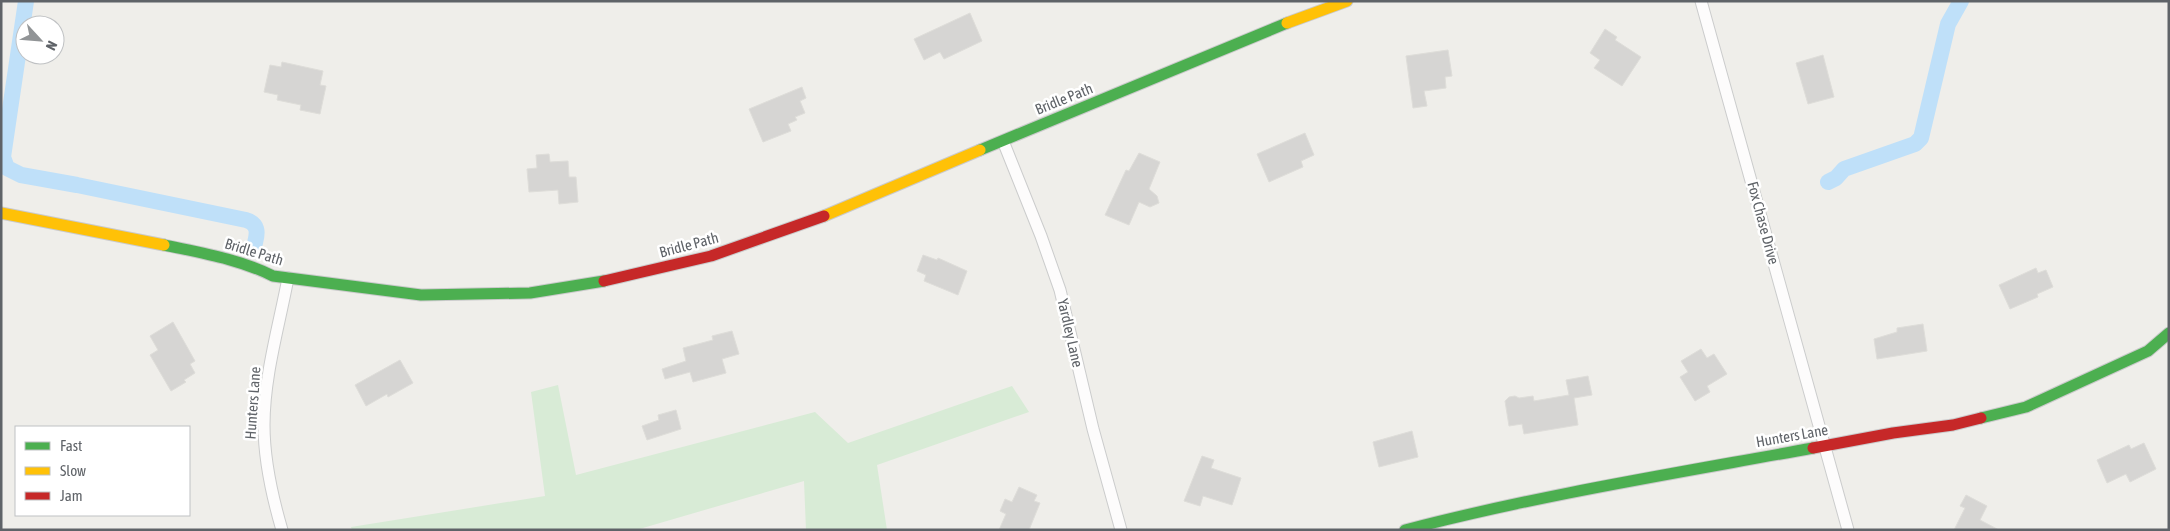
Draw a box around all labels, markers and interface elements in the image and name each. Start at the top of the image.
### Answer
north arrow [15,15,65,65]
text: N [43,38,61,53]
street label: Bridle Path [1033,79,1095,118]
street label: Fox Chase Drive [1744,180,1783,266]
street label: Bridle Path [657,228,720,261]
street label: Bridle Path [223,235,286,268]
street label: Yardley Lane [1054,297,1087,369]
street label: Hunters Lane [241,366,264,440]
street label: Hunters Lane [1755,421,1829,450]
legend [15,426,190,516]
text: Fast [60,437,82,454]
text: Slow [60,462,86,479]
text: Jam [60,487,83,504]

